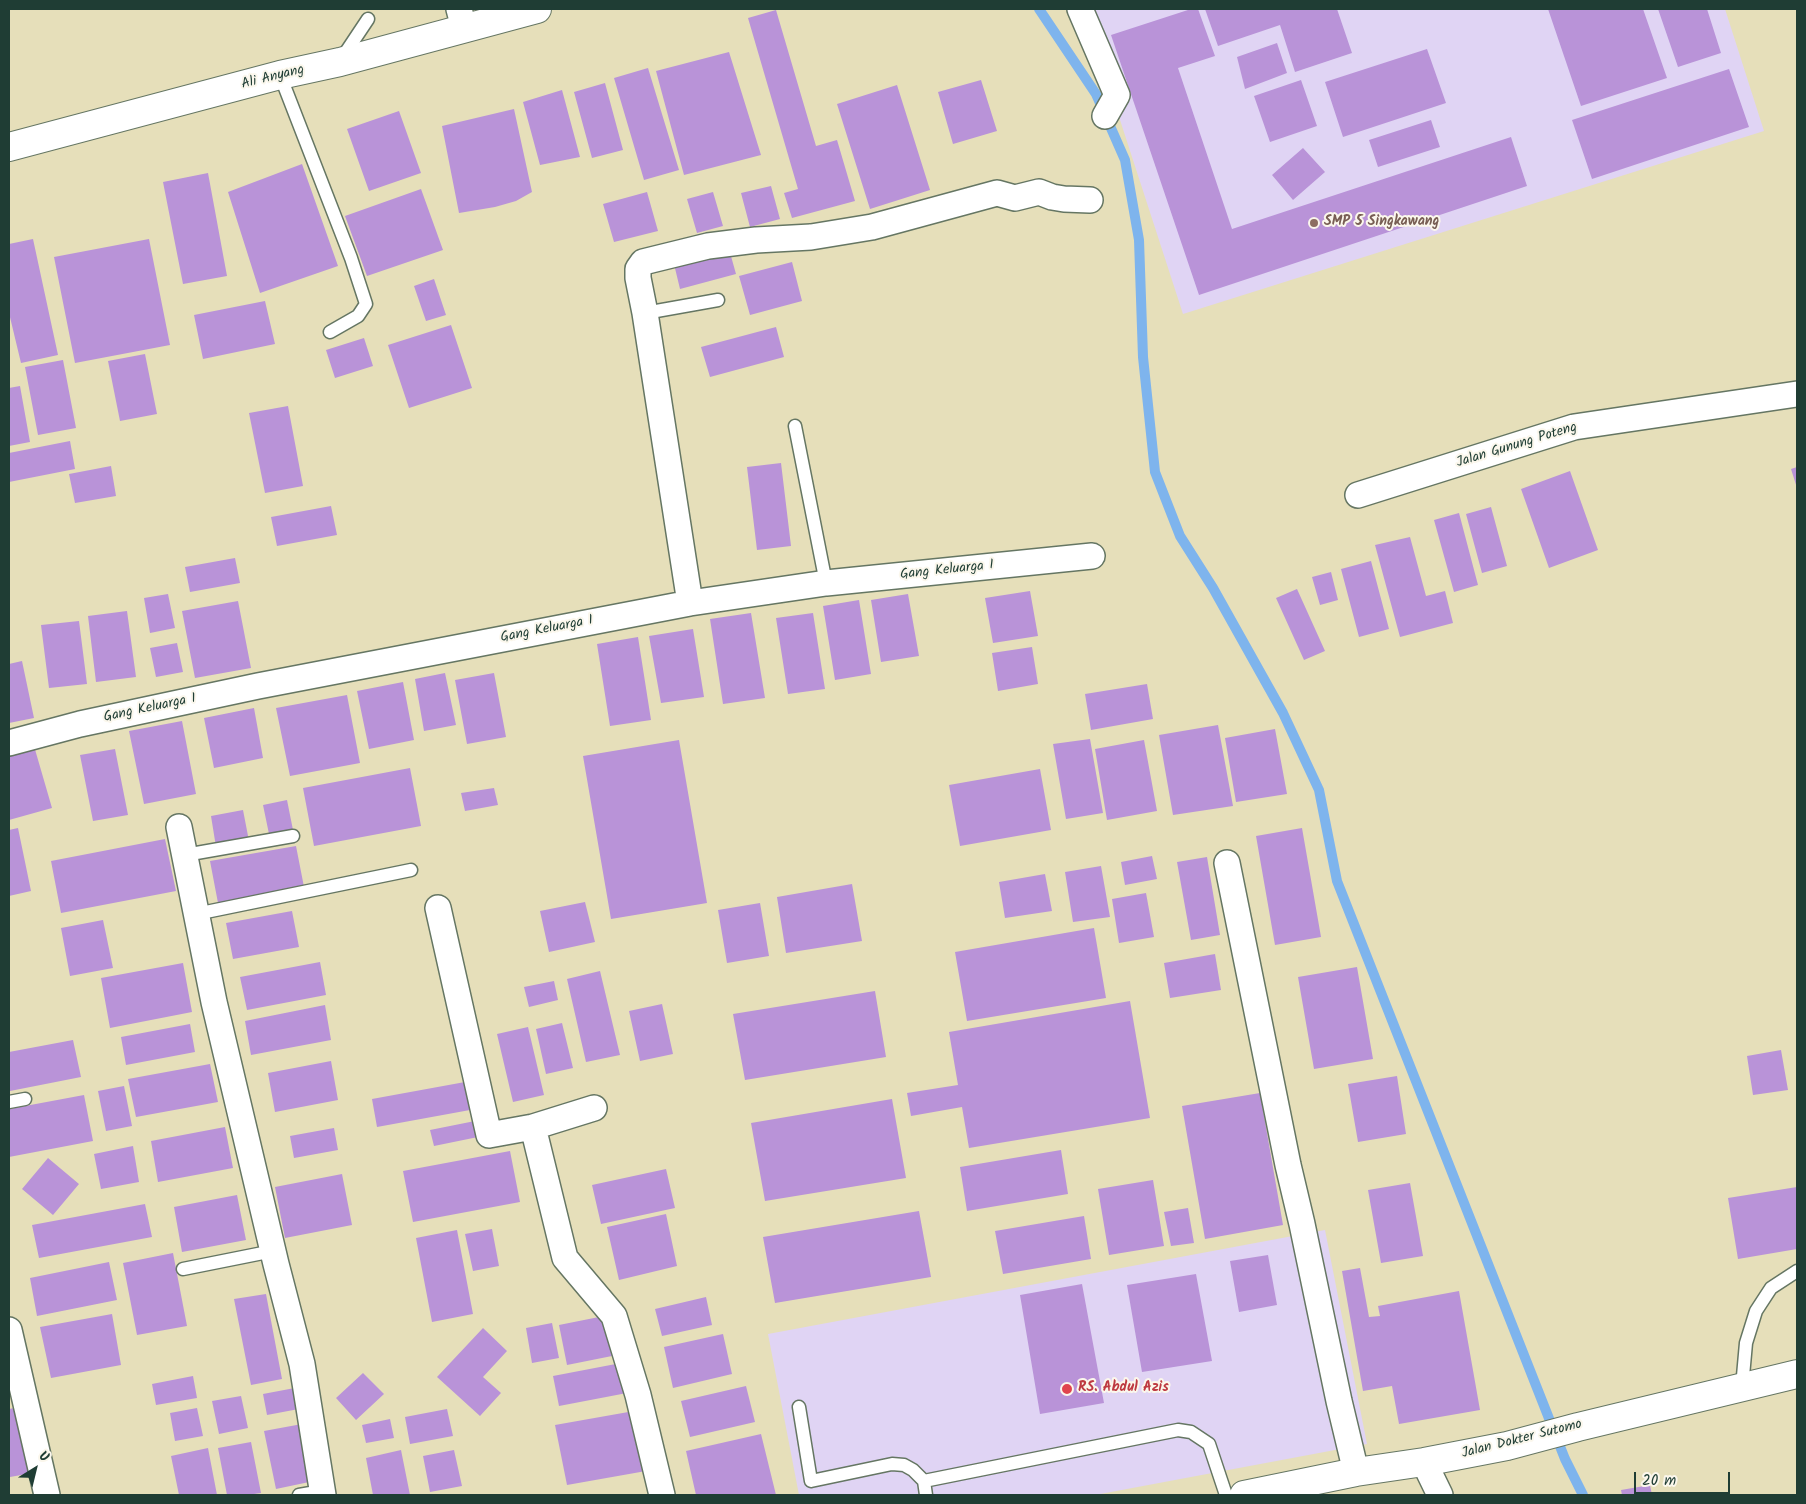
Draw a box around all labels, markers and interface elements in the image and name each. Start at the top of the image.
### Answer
street label: Ali Anyang [240,62,306,94]
place label: SMP 5 Singkawang [1324,215,1439,231]
marker: SMP 5 Singkawang [1308,217,1320,229]
street label: Jalan Gunung Poteng [1455,420,1579,472]
street label: Gang Keluarga I [899,558,995,584]
street label: Gang Keluarga I [499,613,595,647]
street label: Gang Keluarga I [102,691,198,727]
place label: RS. Abdul Azis [1078,1381,1169,1397]
marker: RS. Abdul Azis [1060,1382,1074,1396]
street label: Jalan Dokter Sutomo [1460,1417,1584,1463]
north arrow [10,1444,60,1494]
text: U [34,1446,54,1468]
scale bar [1636,1462,1732,1494]
text: 20 m [1642,1469,1676,1493]

